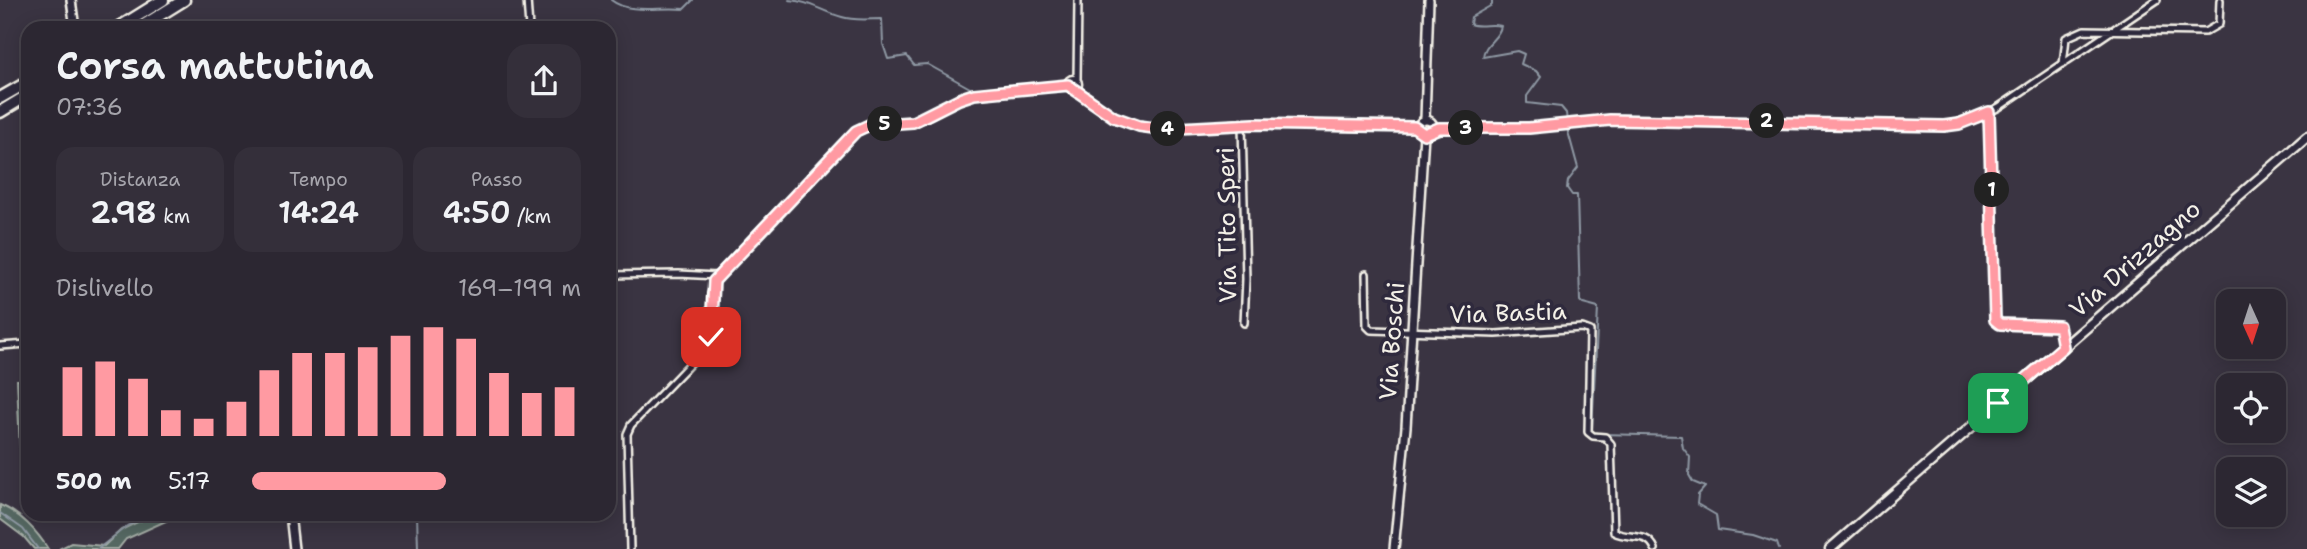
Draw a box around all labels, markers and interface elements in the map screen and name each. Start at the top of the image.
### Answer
text: Corsa mattutina [56,40,374,91]
button: share [507,44,581,118]
text: 07:36 [56,92,123,122]
pin: 2 [1750,104,1784,138]
pin: 5 [868,106,903,142]
text: 2 [1760,108,1773,133]
pin: 3 [1448,110,1484,146]
text: 5 [879,111,890,136]
pin: 4 [1150,111,1186,146]
text: 3 [1459,115,1472,140]
text: 4 [1161,116,1174,141]
street label: Via Tito Speri [1210,147,1244,303]
text: Distanza [100,167,180,192]
text: Tempo [289,167,348,192]
text: Passo [471,167,523,192]
pin: 1 [1974,172,2010,208]
text: 1 [1987,177,1996,202]
text: 2.98 [90,192,157,233]
text: 14:24 [278,192,359,233]
text: 4:50 [442,192,511,233]
street label: Via Drizzagno [2063,193,2207,325]
text: km [157,204,190,229]
text: /km [511,204,551,229]
text: Dislivello [56,273,154,303]
text: 169–199 m [458,273,581,303]
street label: Via Boschi [1372,281,1412,401]
north arrow [2216,289,2286,359]
map controls [2216,289,2286,527]
street label: Via Bastia [1449,295,1567,331]
pin [681,307,741,367]
icon: check [692,318,730,356]
pin [1968,373,2028,433]
button: locate [2216,373,2286,443]
icon: arrive [1979,384,2017,422]
button: layers [2216,457,2286,527]
text: 500 m [56,466,131,496]
text: 5:17 [168,466,210,496]

